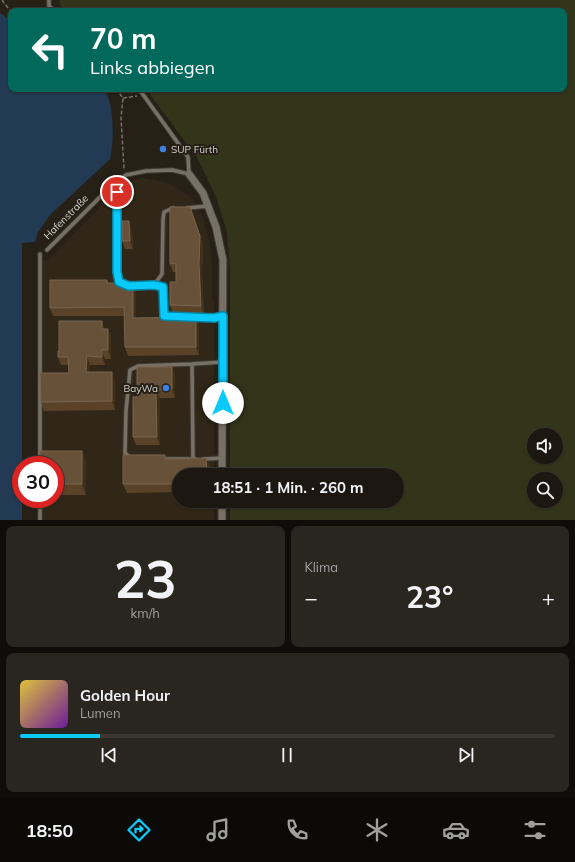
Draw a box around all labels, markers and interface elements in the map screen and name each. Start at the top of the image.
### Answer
text: 70 m [90,21,156,56]
icon: left [24,24,76,76]
text: Links abbiegen [90,56,215,79]
place label: SUP Fürth [171,143,218,156]
marker: SUP Fürth [158,144,168,154]
pin [100,175,134,209]
icon: arrive [106,181,128,203]
street label: Hafenstraße [41,192,91,242]
place label: BayWa [123,382,158,395]
position arrow [202,382,244,424]
marker: BayWa [161,383,171,393]
map controls [527,428,563,508]
button: sound [527,428,563,464]
speed limit sign: 30 [12,456,64,508]
button: search [527,472,563,508]
text: 18:51 · 1 Min. · 260 m [212,478,364,497]
text: 23 [114,546,176,611]
text: Klima [305,559,338,575]
text: 23° [406,578,453,616]
text: − [305,584,318,612]
text: + [542,584,555,612]
text: km/h [131,605,160,621]
text: Golden Hour [80,686,170,705]
text: Lumen [80,705,121,721]
icon: previous [98,744,120,766]
icon: pause [276,744,298,766]
icon: next [455,744,477,766]
icon: directions [125,816,153,844]
icon: music [204,816,232,844]
icon: phone [283,816,311,844]
icon: climate [363,816,391,844]
icon: car [442,816,470,844]
icon: filters [521,816,549,844]
text: 18:50 [26,819,73,842]

